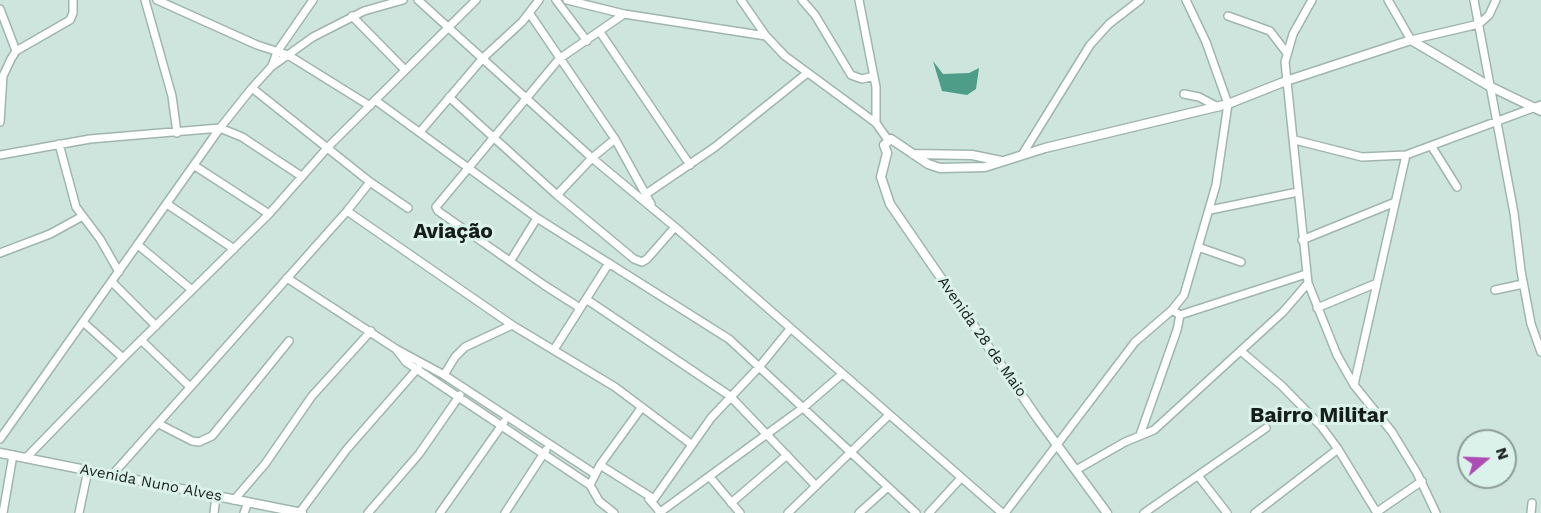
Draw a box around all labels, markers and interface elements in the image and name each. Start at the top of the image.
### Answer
district label: Aviação [413,219,493,245]
street label: Avenida 28 de Maio [934,273,1030,401]
district label: Bairro Militar [1250,403,1388,429]
north arrow [1457,429,1517,489]
text: N [1492,445,1514,462]
street label: Avenida Nuno Alves [78,460,224,506]

